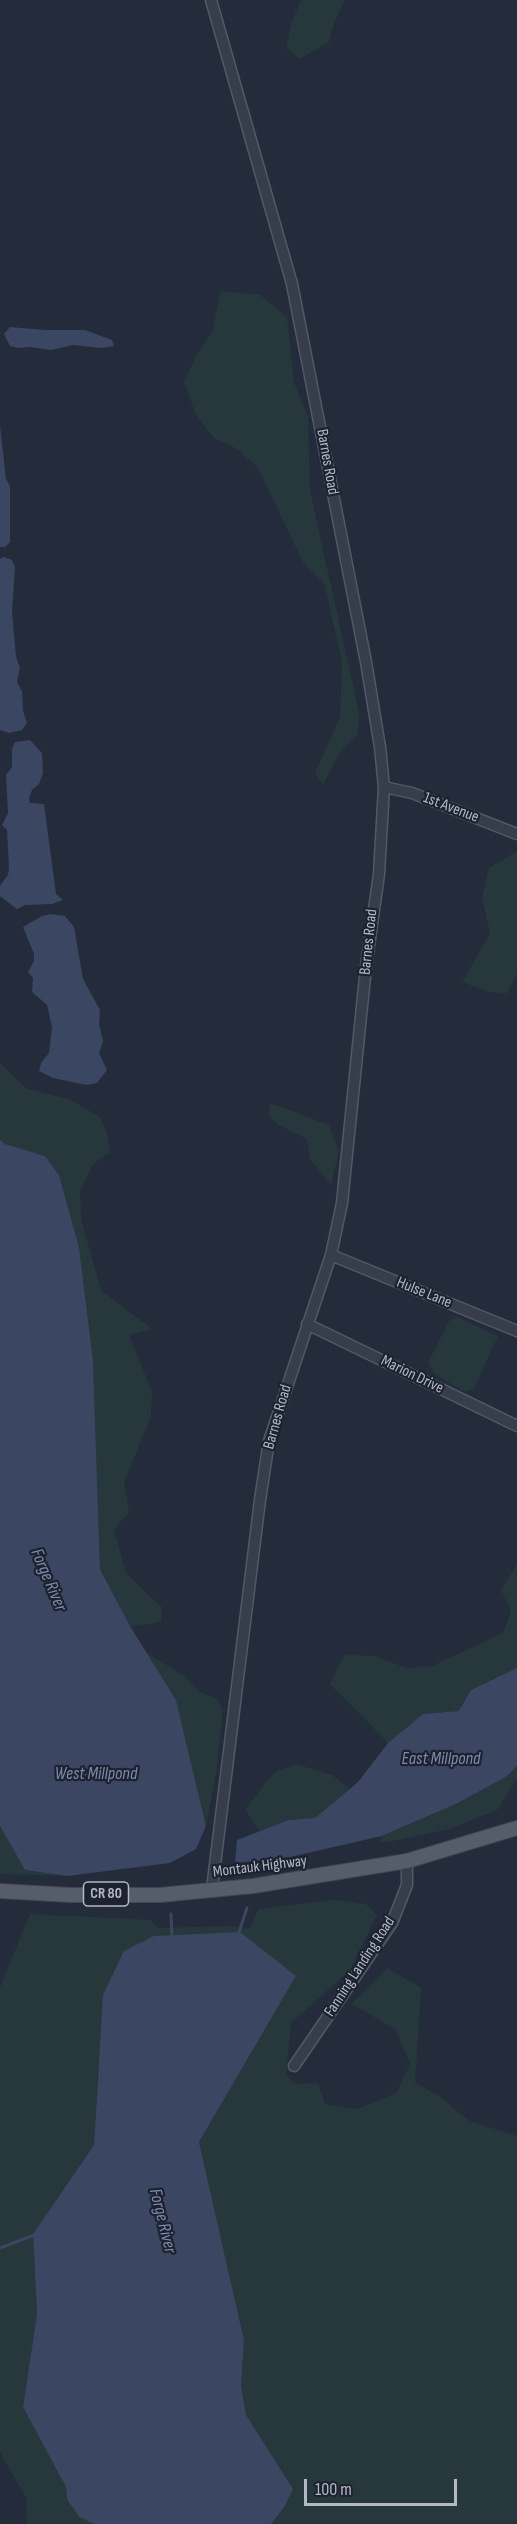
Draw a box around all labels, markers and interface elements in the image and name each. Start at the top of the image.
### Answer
street label: Barnes Road [312,428,342,496]
street label: 1st Avenue [421,789,481,827]
street label: Barnes Road [356,908,382,976]
street label: Hulse Lane [394,1273,454,1313]
street label: Marion Drive [378,1352,446,1398]
street label: Barnes Road [260,1383,296,1451]
water label: Forge River [25,1546,71,1614]
water label: East Millpond [402,1748,480,1770]
water label: West Millpond [55,1763,137,1785]
street label: Montauk Highway [212,1852,308,1882]
road number: CR 80 [84,1882,128,1906]
street label: Fanning Landing Road [321,1913,399,2021]
water label: Forge River [144,2186,180,2256]
scale bar [307,2467,460,2505]
text: 100 m [315,2479,352,2500]

